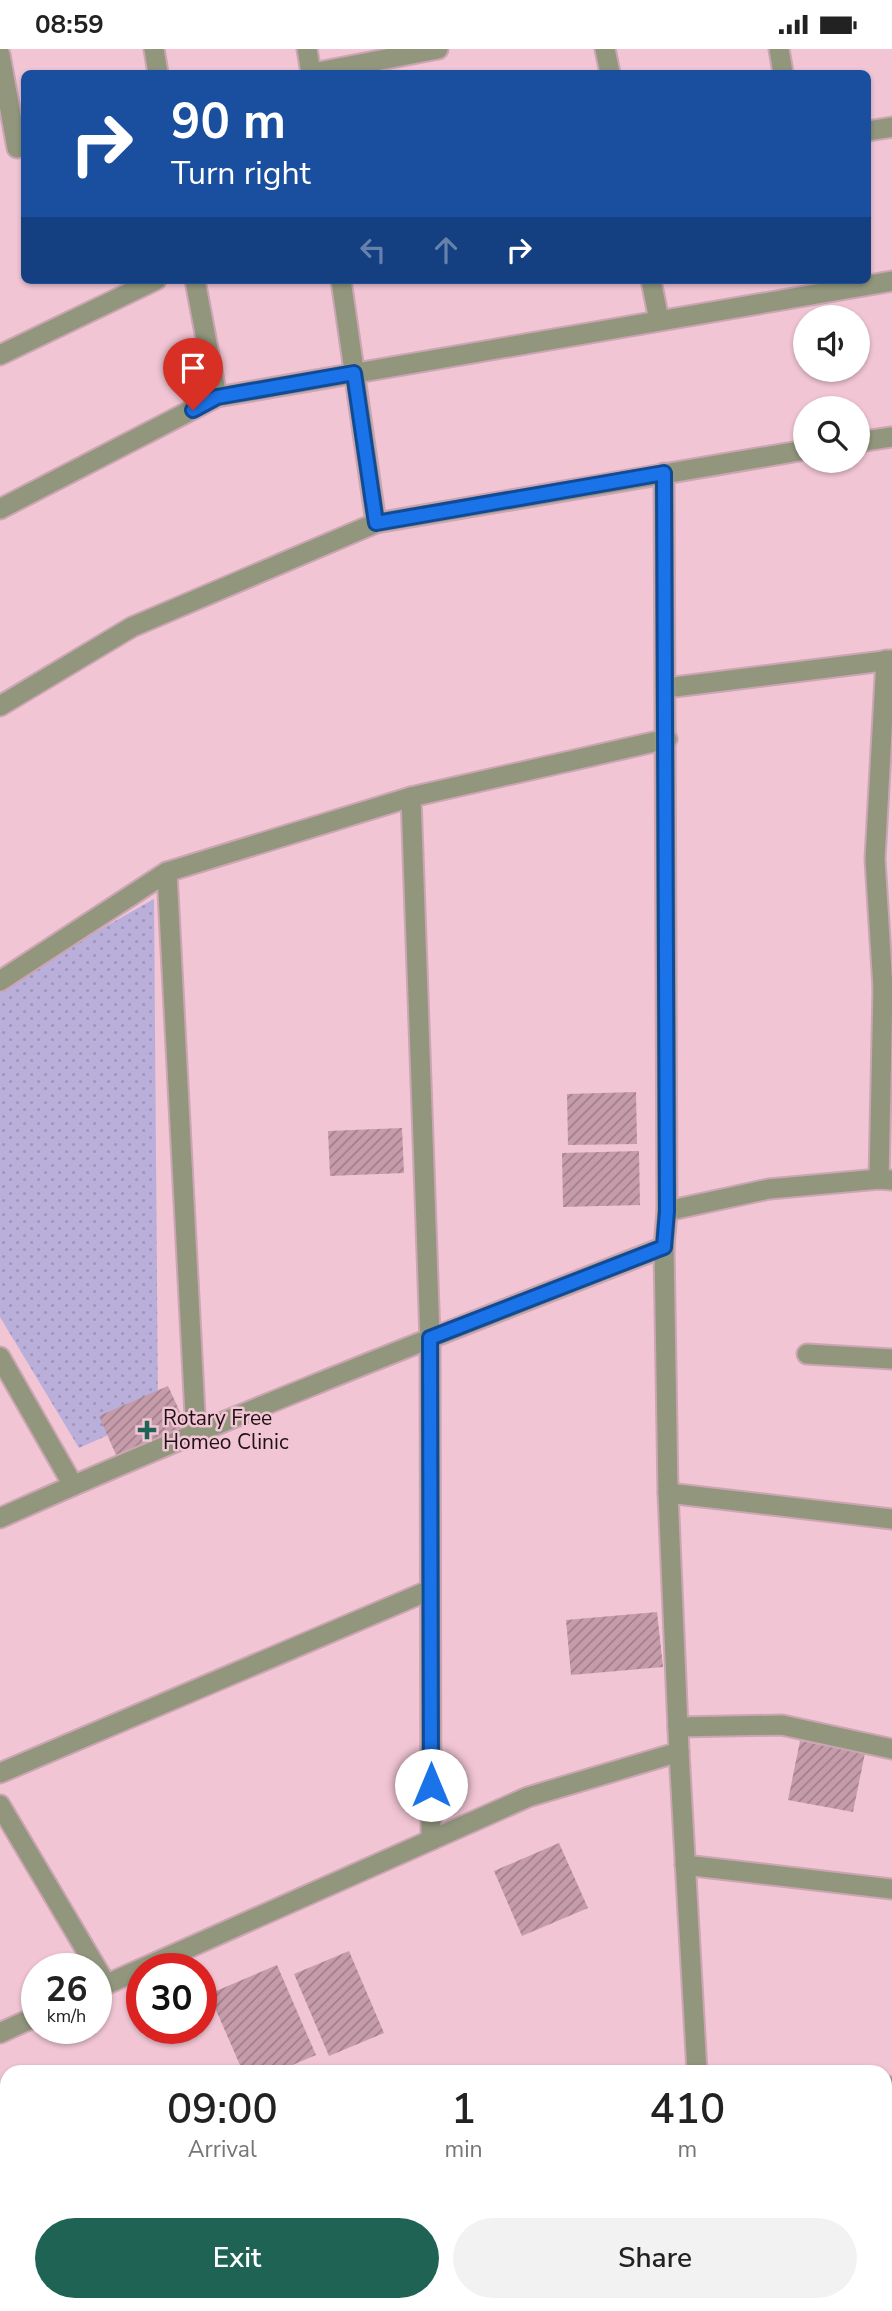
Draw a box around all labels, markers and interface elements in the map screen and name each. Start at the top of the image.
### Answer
text: 08:59 [35,7,104,42]
text: 90 m [171,88,286,155]
icon: right [56,98,147,189]
text: Turn right [171,152,311,195]
icon: left [354,231,392,269]
icon: ahead [427,231,465,269]
icon: right [500,231,538,269]
map controls [793,305,870,473]
button: sound [793,305,870,382]
pin [163,338,223,410]
icon: arrive [174,349,212,387]
button: search [793,396,870,473]
place label: Rotary Free Homeo Clinic [163,1404,289,1456]
marker: Rotary Free Homeo Clinic [137,1420,157,1440]
position arrow [394,1748,468,1822]
speed limit sign: 30 [126,1953,217,2044]
text: 26 [45,1966,88,2013]
text: km/h [47,2004,86,2028]
text: 09:00 [167,2081,278,2138]
text: 1 [451,2081,476,2138]
text: 410 [649,2081,725,2138]
text: Arrival [188,2134,257,2165]
text: min [445,2134,483,2165]
text: m [677,2134,697,2165]
button: Exit [35,2218,439,2298]
button: Share [453,2218,857,2298]

